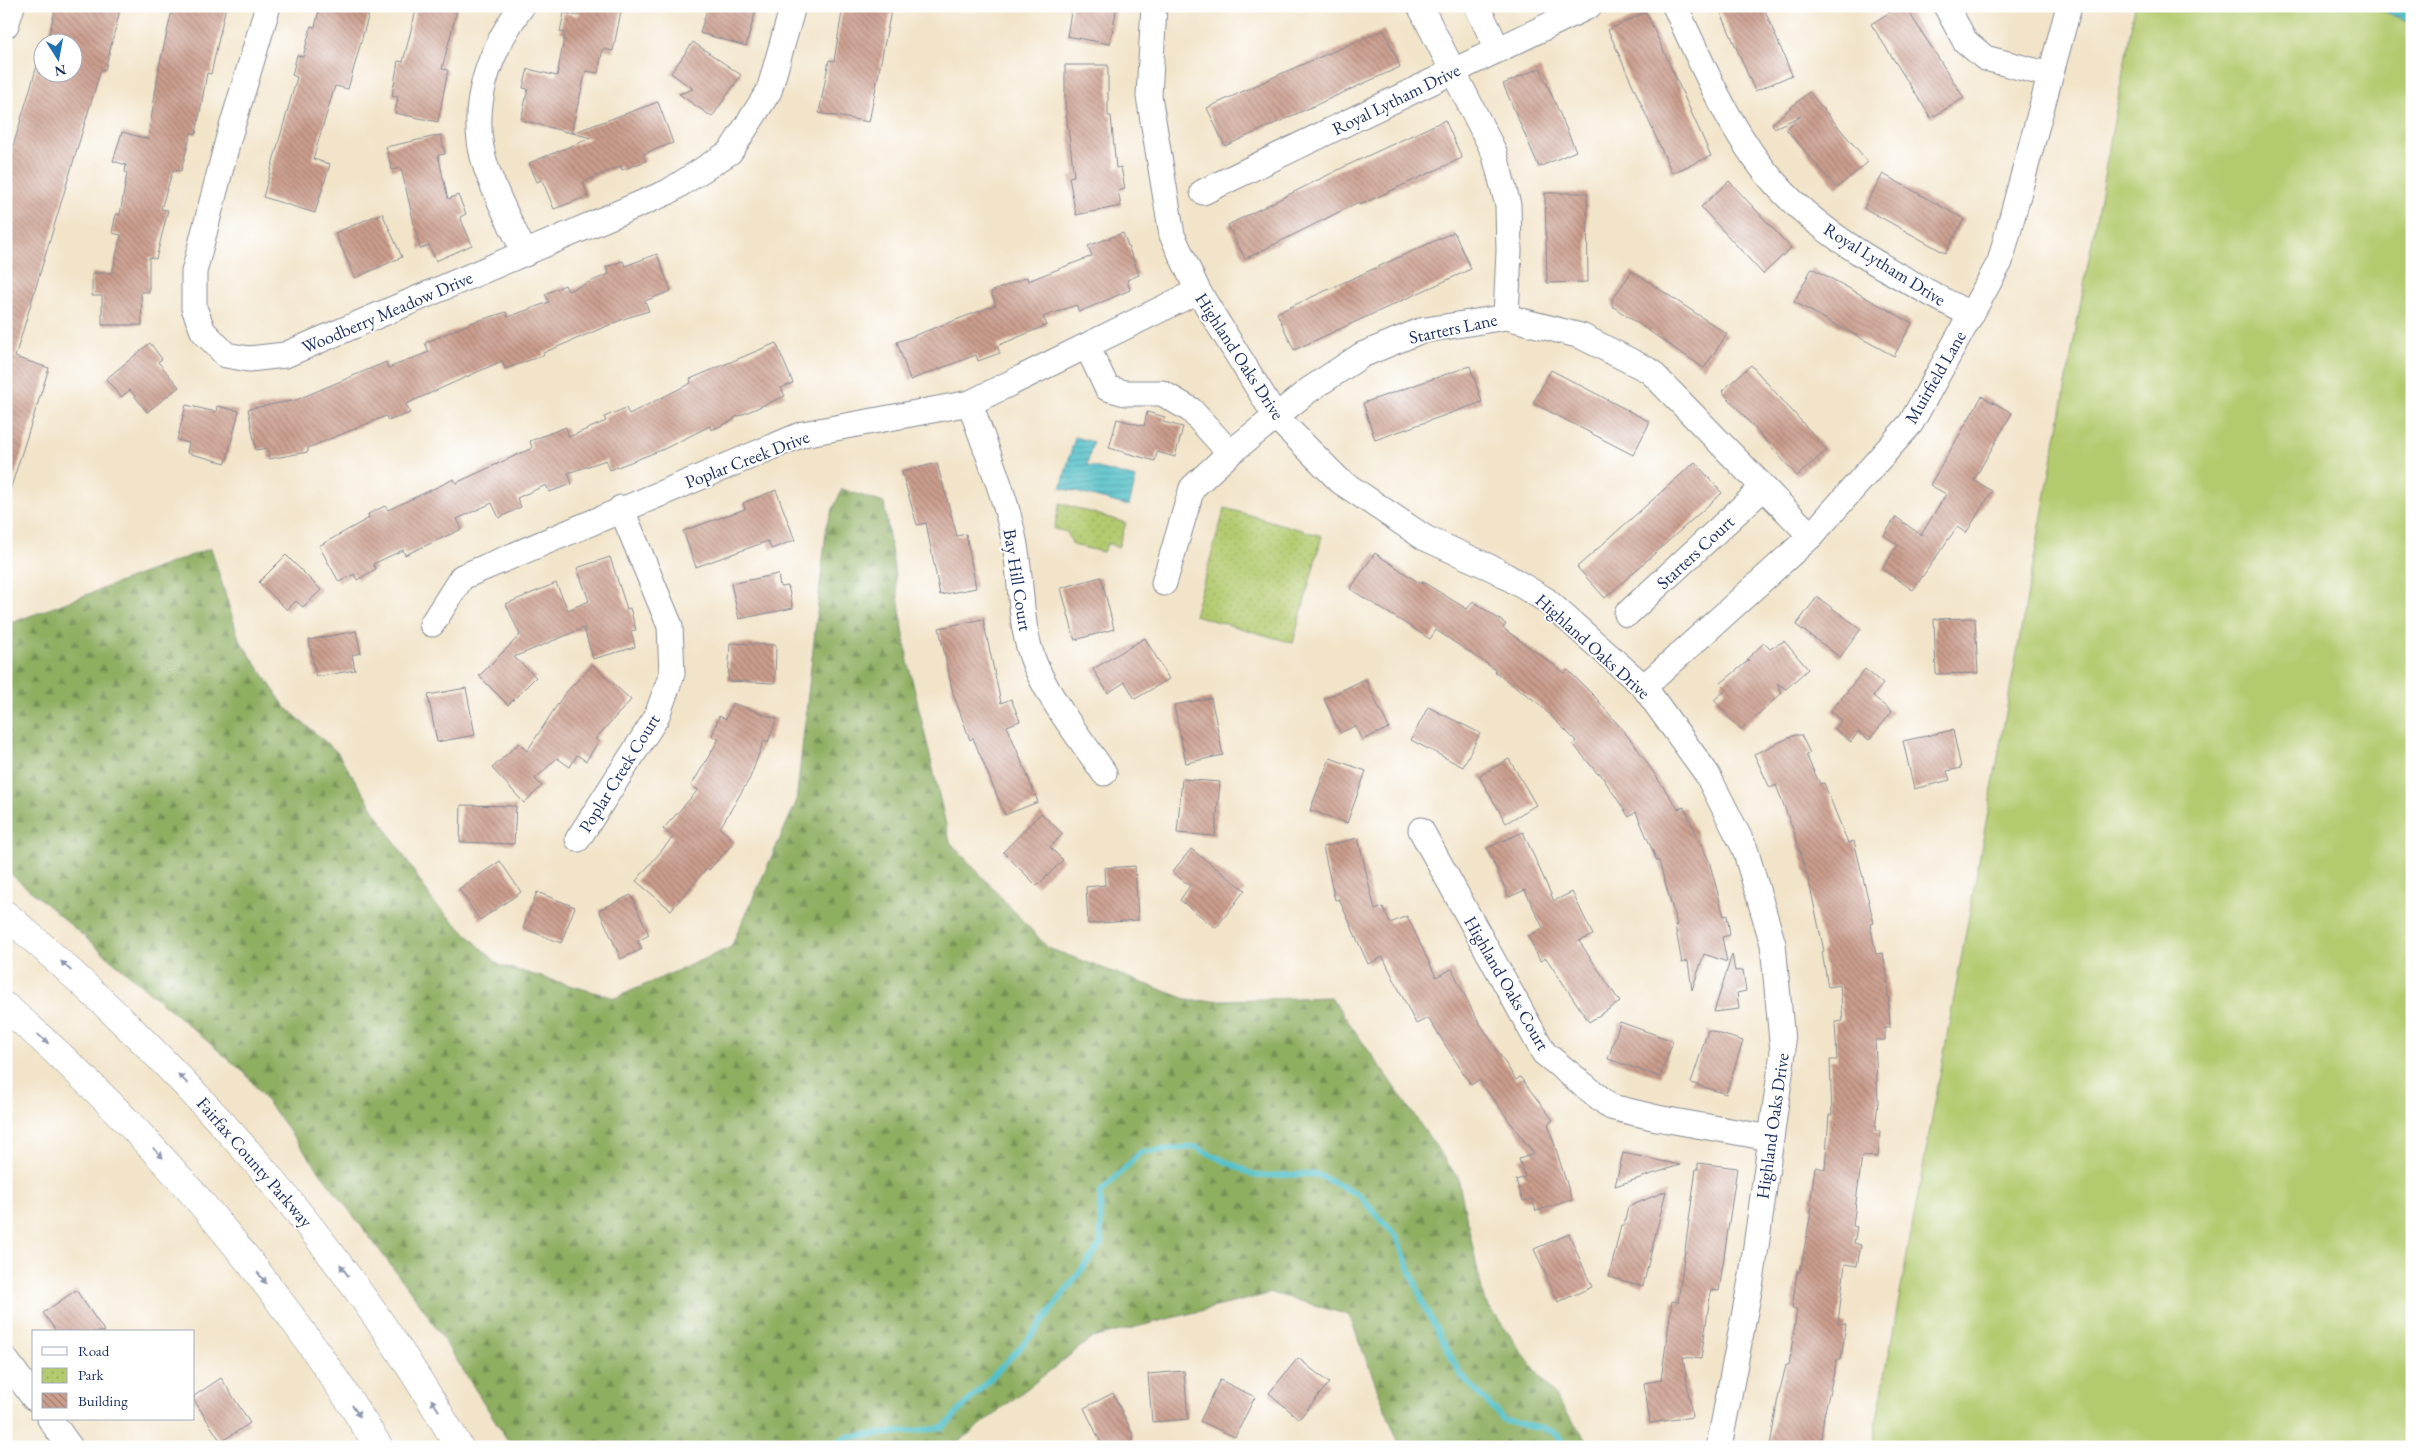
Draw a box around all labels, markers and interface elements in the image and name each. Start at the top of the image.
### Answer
north arrow [32,32,82,82]
street label: Royal Lytham Drive [1328,58,1464,140]
text: N [53,61,68,81]
street label: Royal Lytham Drive [1820,217,1950,311]
street label: Woodberry Meadow Drive [298,266,476,358]
street label: Highland Oaks Drive [1190,288,1290,424]
street label: Starters Lane [1407,307,1499,349]
street label: Muirfield Lane [1899,326,1971,428]
street label: Poplar Creek Drive [682,425,812,493]
street label: Starters Court [1651,510,1739,594]
street label: Bay Hill Court [999,527,1037,633]
street label: Highland Oaks Drive [1531,588,1655,704]
street label: Poplar Creek Court [573,709,665,837]
street label: Highland Oaks Court [1459,912,1555,1055]
one-way arrow [60,960,72,972]
one-way arrow [37,1033,50,1044]
street label: Highland Oaks Drive [1750,1052,1794,1200]
one-way arrow [177,1073,189,1085]
street label: Fairfax County Parkway [192,1092,318,1232]
one-way arrow [152,1147,164,1159]
one-way arrow [339,1263,349,1276]
one-way arrow [257,1271,268,1284]
legend [32,1330,195,1420]
text: Road [78,1341,110,1360]
text: Park [78,1365,105,1384]
text: Building [78,1391,128,1410]
one-way arrow [430,1398,439,1411]
one-way arrow [351,1404,361,1417]

